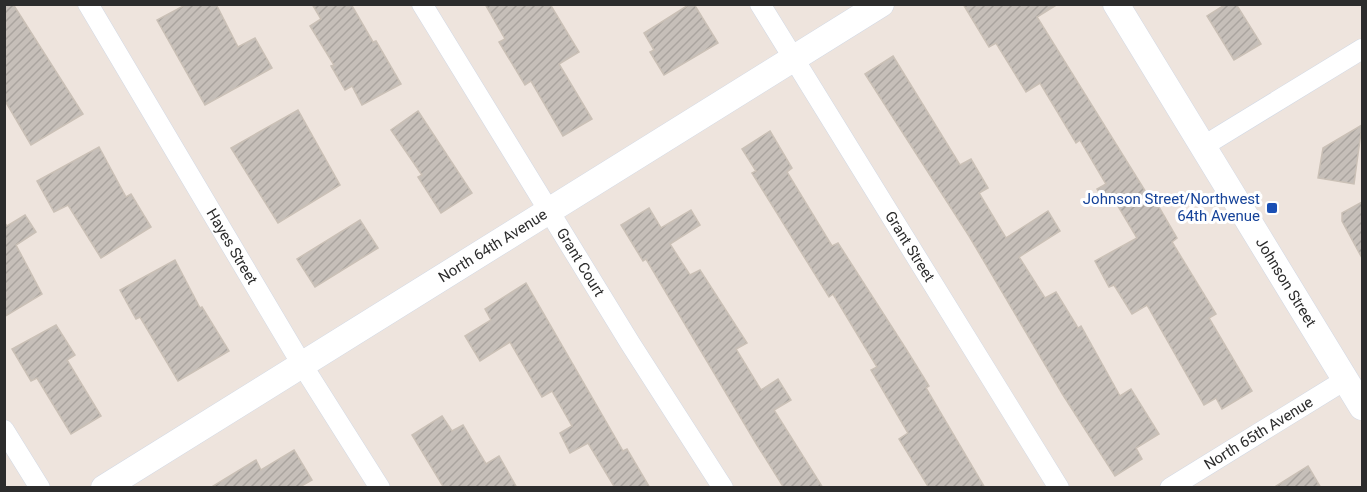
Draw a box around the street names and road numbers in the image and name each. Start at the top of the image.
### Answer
street label: Hayes Street [202,205,261,288]
street label: North 64th Avenue [435,205,550,286]
street label: Grant Street [881,208,938,285]
street label: Grant Court [553,225,608,300]
street label: Johnson Street [1252,234,1320,330]
street label: North 65th Avenue [1201,393,1316,474]

